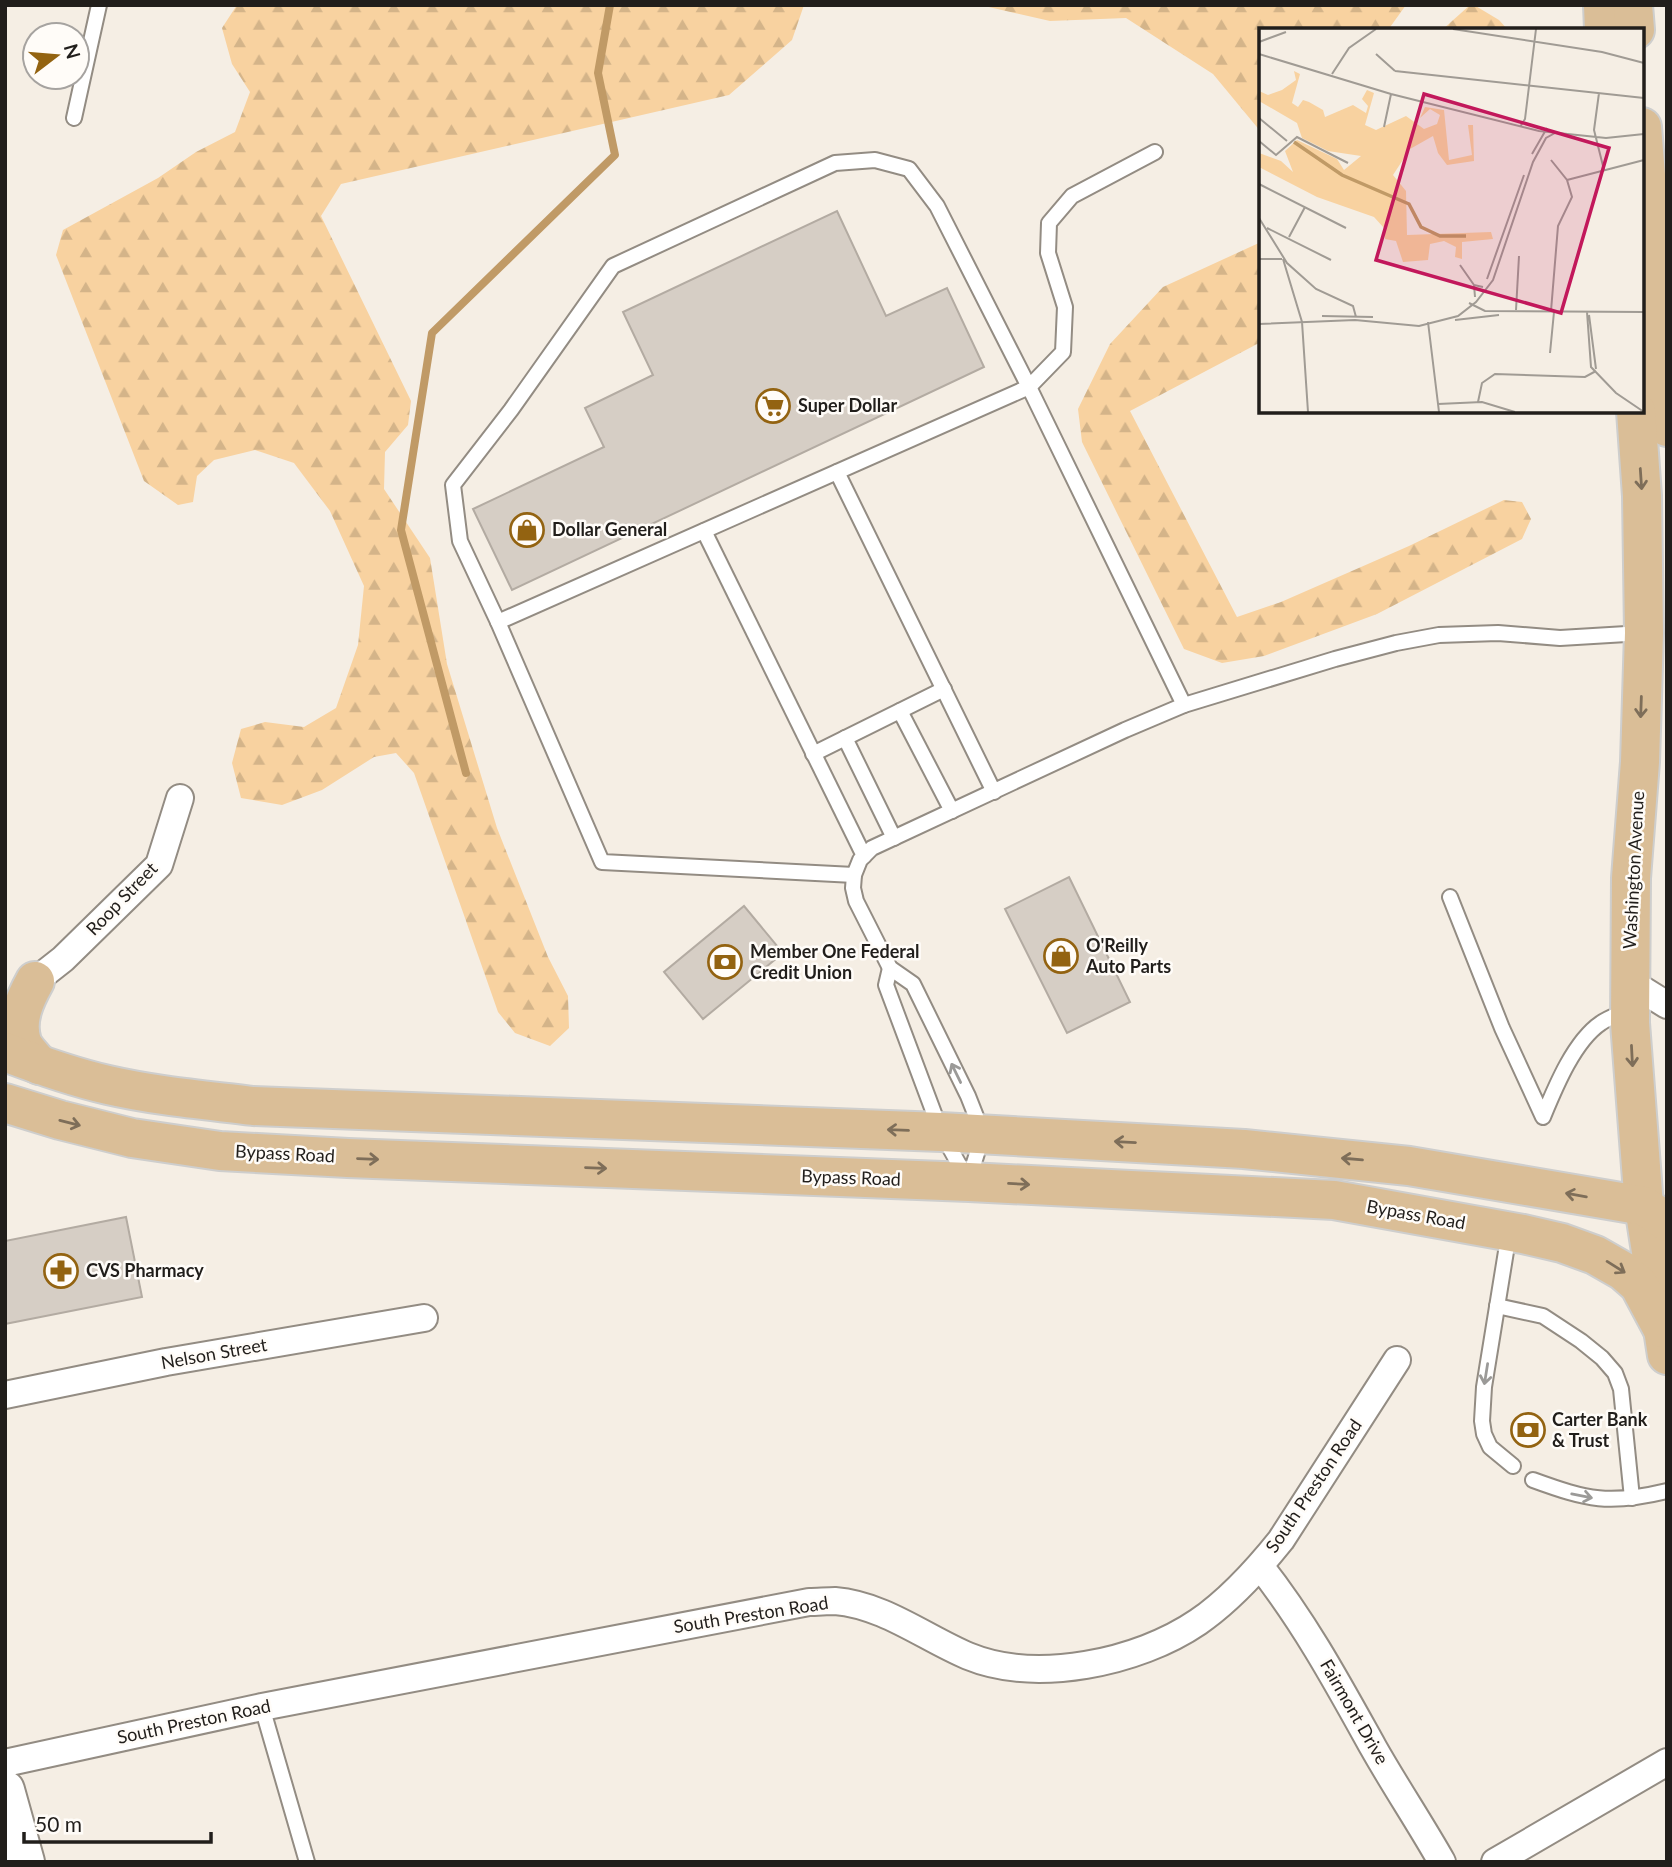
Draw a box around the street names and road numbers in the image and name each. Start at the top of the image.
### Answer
street label: Washington Avenue [1618,790,1648,950]
street label: Roop Street [81,857,162,939]
street label: Bypass Road [235,1139,335,1167]
street label: Bypass Road [801,1164,901,1190]
street label: Bypass Road [1365,1195,1467,1234]
street label: Nelson Street [159,1333,269,1373]
street label: South Preston Road [1260,1414,1366,1556]
street label: South Preston Road [672,1591,830,1637]
street label: Fairmont Drive [1316,1655,1394,1768]
street label: South Preston Road [115,1694,273,1748]

